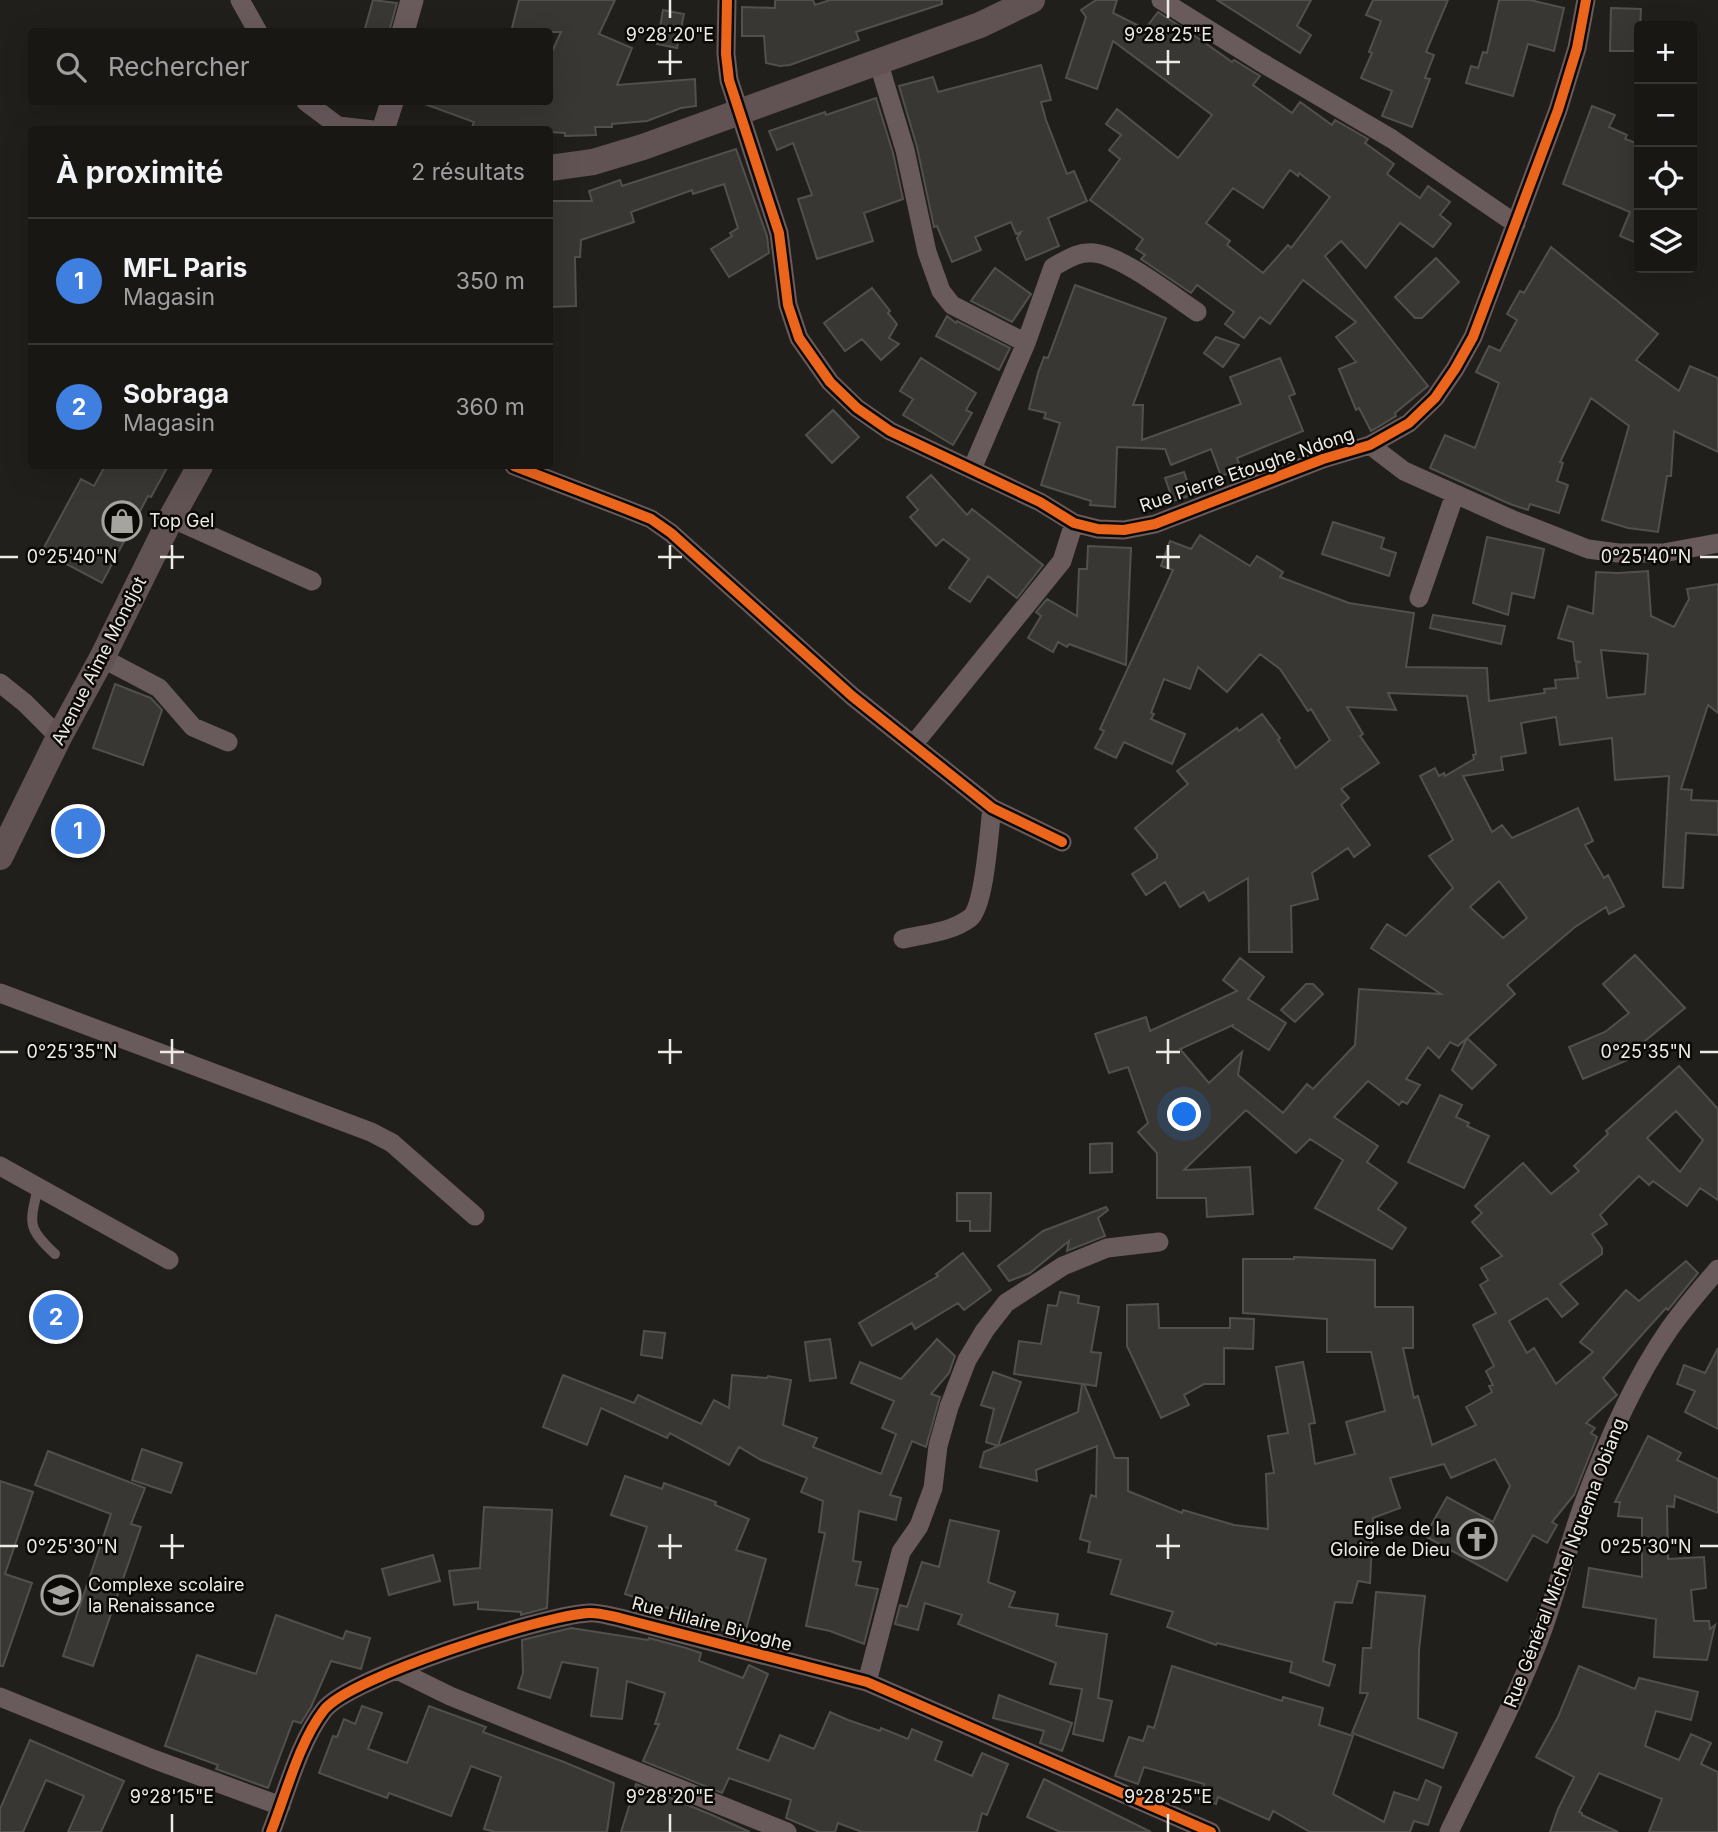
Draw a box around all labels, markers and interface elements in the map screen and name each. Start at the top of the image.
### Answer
map controls [1634,21,1697,273]
button: + [1634,21,1697,84]
text: 9°28'20"E [626,24,714,45]
text: 9°28'25"E [1124,24,1212,45]
search box [28,28,553,105]
icon: search [52,48,90,86]
text: Rechercher [108,51,249,82]
button: − [1634,84,1697,147]
button: locate [1634,147,1697,210]
text: À proximité [56,154,223,190]
text: 2 résultats [411,158,525,186]
button: layers [1634,210,1697,273]
text: MFL Paris [123,252,247,283]
text: 1 [74,267,84,295]
text: 350 m [456,267,525,295]
text: Magasin [123,283,215,311]
text: Sobraga [123,378,229,409]
text: 2 [72,393,86,421]
text: 360 m [455,393,525,421]
text: Magasin [123,409,215,437]
street label: Rue Pierre Etoughe Ndong [1137,423,1357,516]
shop icon: Top Gel [101,500,143,542]
place label: Top Gel [149,510,214,531]
text: 0°25'40"N [27,546,117,567]
text: 0°25'40"N [1601,546,1691,567]
street label: Avenue Aime Mondjot [47,573,150,749]
pin: 1 [55,805,101,857]
text: 0°25'35"N [27,1041,117,1062]
text: 0°25'35"N [1601,1041,1691,1062]
your location [1167,1097,1201,1131]
pin: 2 [33,1291,79,1343]
street label: Rue Général Michel Nguema Obiang [1500,1415,1630,1710]
place label: Eglise de la Gloire de Dieu [1330,1518,1450,1560]
church icon: Eglise de la Gloire de Dieu [1456,1518,1498,1560]
text: 0°25'30"N [26,1536,118,1557]
text: 0°25'30"N [1600,1536,1692,1557]
school or university icon: Complexe scolaire la Renaissance [40,1574,82,1616]
place label: Complexe scolaire la Renaissance [88,1574,245,1616]
street label: Rue Hilaire Biyoghe [630,1592,795,1655]
text: 9°28'15"E [130,1786,214,1807]
text: 9°28'20"E [626,1786,714,1807]
text: 9°28'25"E [1124,1786,1212,1807]

